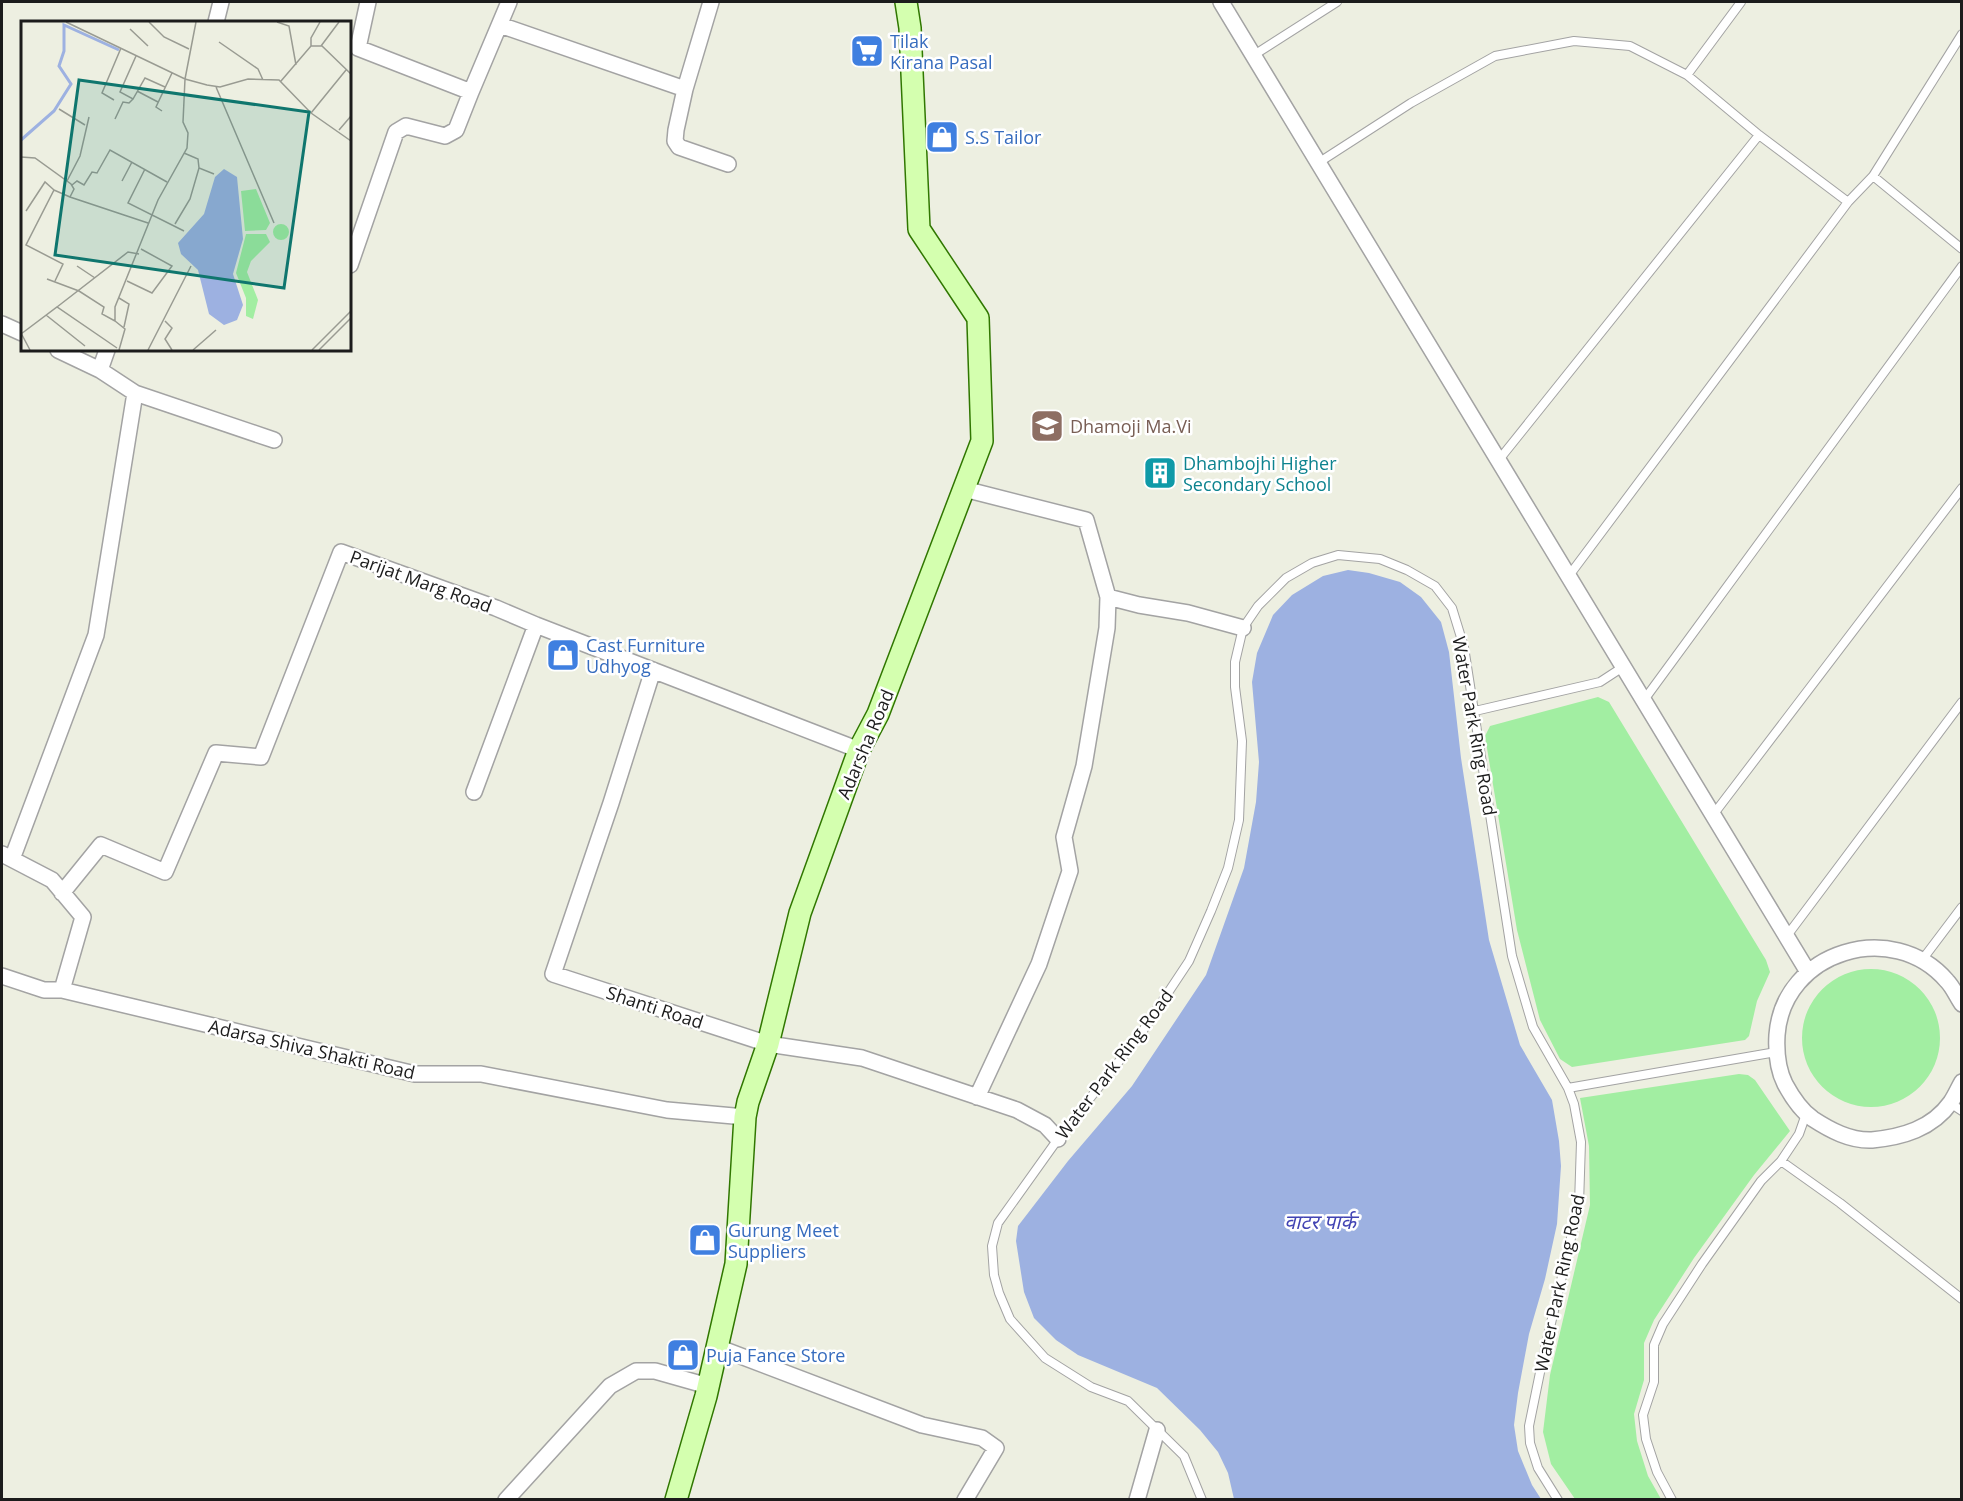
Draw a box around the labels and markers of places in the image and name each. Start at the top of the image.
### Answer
place label: Tilak Kirana Pasal [890,29,993,74]
supermarket icon: Tilak Kirana Pasal [849,33,885,69]
shop icon: S.S Tailor [924,119,960,155]
place label: S.S Tailor [965,125,1042,149]
school or university icon: Dhamoji Ma.Vi [1029,408,1065,444]
place label: Dhamoji Ma.Vi [1070,414,1192,438]
place label: Dhambojhi Higher Secondary School [1183,451,1337,496]
building icon: Dhambojhi Higher Secondary School [1142,455,1178,491]
place label: Cast Furniture Udhyog [586,633,705,678]
shop icon: Cast Furniture Udhyog [545,637,581,673]
place label: Gurung Meet Suppliers [728,1218,839,1263]
shop icon: Gurung Meet Suppliers [687,1222,723,1258]
shop icon: Puja Fance Store [665,1337,701,1373]
place label: Puja Fance Store [706,1343,845,1367]

